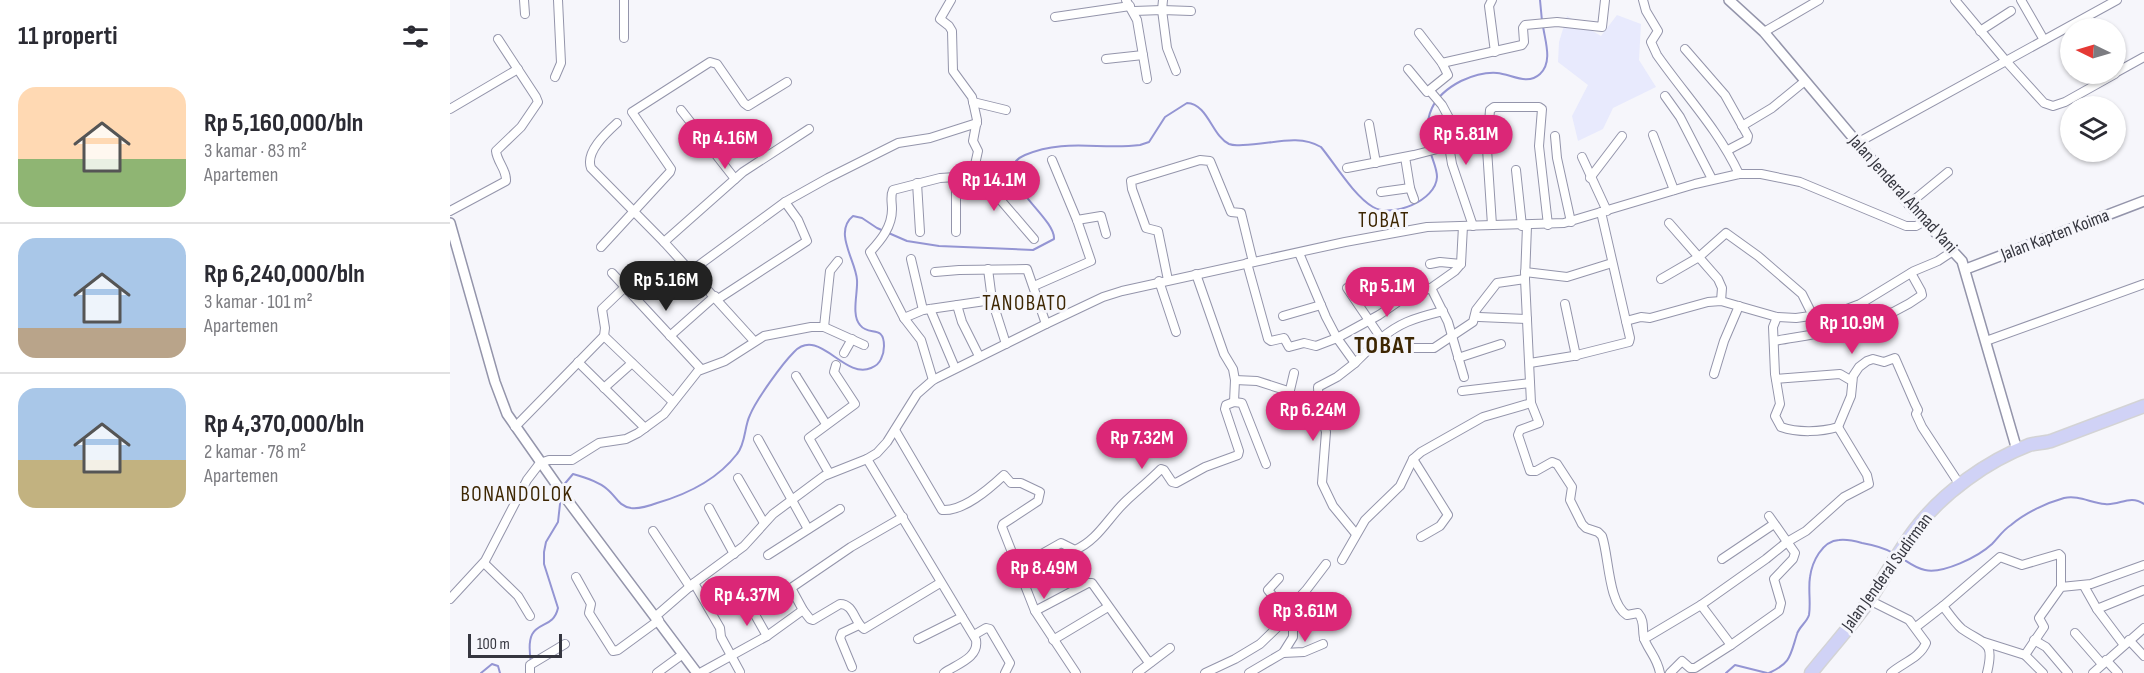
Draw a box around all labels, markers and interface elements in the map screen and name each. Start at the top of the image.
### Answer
north arrow [2060,18,2126,84]
map controls [2060,18,2126,162]
icon: filters [399,20,432,53]
text: 11 properti [18,21,117,52]
button: layers [2060,96,2126,162]
text: Rp 5,160,000/bln [204,108,363,139]
icon: home [66,111,138,183]
pin: Rp 5.81M [1404,115,1528,166]
pin: Rp 4.16M [663,119,787,170]
text: Rp 5.81M [1434,122,1498,146]
text: Rp 4.16M [692,126,758,150]
street label: Jalan Jenderal Ahmad Yani [1844,130,1962,258]
text: 3 kamar · 83 m² [204,139,307,163]
pin: Rp 14.1M [932,161,1056,212]
text: Apartemen [204,163,278,187]
text: Rp 14.1M [962,168,1026,192]
street label: Jalan Kapten Koima [1997,205,2112,266]
district label: TOBAT [1358,208,1410,233]
text: Rp 6,240,000/bln [204,259,365,290]
pin: Rp 5.16M [604,261,728,312]
icon: home [66,262,138,334]
pin: Rp 5.1M [1332,267,1442,318]
text: Rp 5.16M [634,268,698,292]
text: Rp 5.1M [1359,274,1415,298]
text: 3 kamar · 101 m² [204,290,313,314]
district label: TANOBATO [982,291,1068,316]
pin: Rp 10.9M [1790,304,1914,355]
text: Rp 10.9M [1820,311,1884,335]
text: Apartemen [204,314,278,338]
district label: TOBAT [1354,331,1416,360]
pin: Rp 6.24M [1251,391,1375,442]
text: Rp 6.24M [1280,398,1346,422]
text: Rp 4,370,000/bln [204,409,364,440]
icon: home [66,412,138,484]
pin: Rp 7.32M [1080,419,1204,470]
text: Rp 7.32M [1110,426,1174,450]
text: 2 kamar · 78 m² [204,440,306,464]
text: Apartemen [204,464,278,488]
district label: BONANDOLOK [460,482,574,507]
street label: Jalan Jenderal Sudirman [1837,509,1937,636]
pin: Rp 8.49M [982,549,1106,600]
text: Rp 8.49M [1010,556,1078,580]
pin: Rp 4.37M [685,576,809,627]
text: Rp 4.37M [714,583,780,607]
pin: Rp 3.61M [1243,592,1367,643]
text: Rp 3.61M [1273,599,1337,623]
scale bar [468,631,562,658]
text: 100 m [477,635,510,654]

